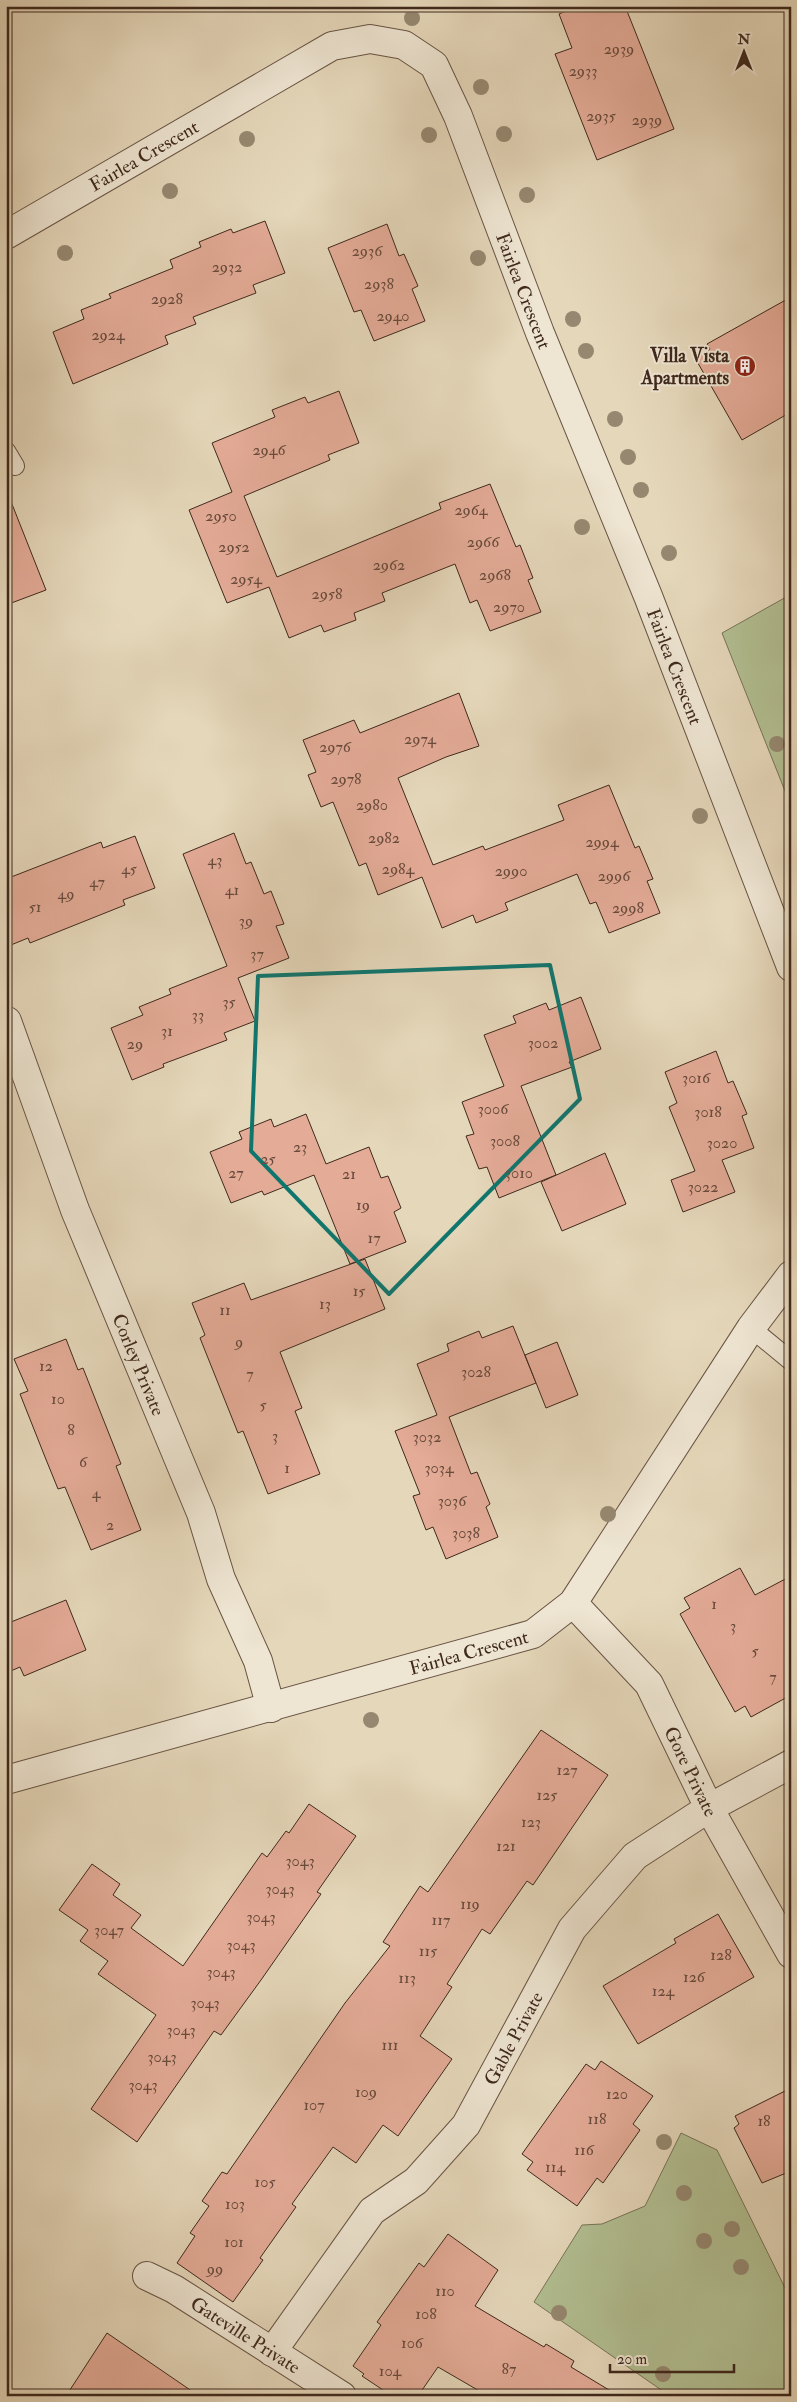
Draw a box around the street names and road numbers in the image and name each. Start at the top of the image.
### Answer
street label: Fairlea Crescent [85,115,203,197]
street label: Fairlea Crescent [490,229,556,353]
street label: Fairlea Crescent [641,605,707,728]
street label: Corley Private [106,1310,170,1419]
street label: Fairlea Crescent [407,1625,531,1681]
street label: Gore Private [658,1723,722,1821]
street label: Gable Private [479,1988,549,2089]
street label: Gateville Private [186,2292,305,2379]

